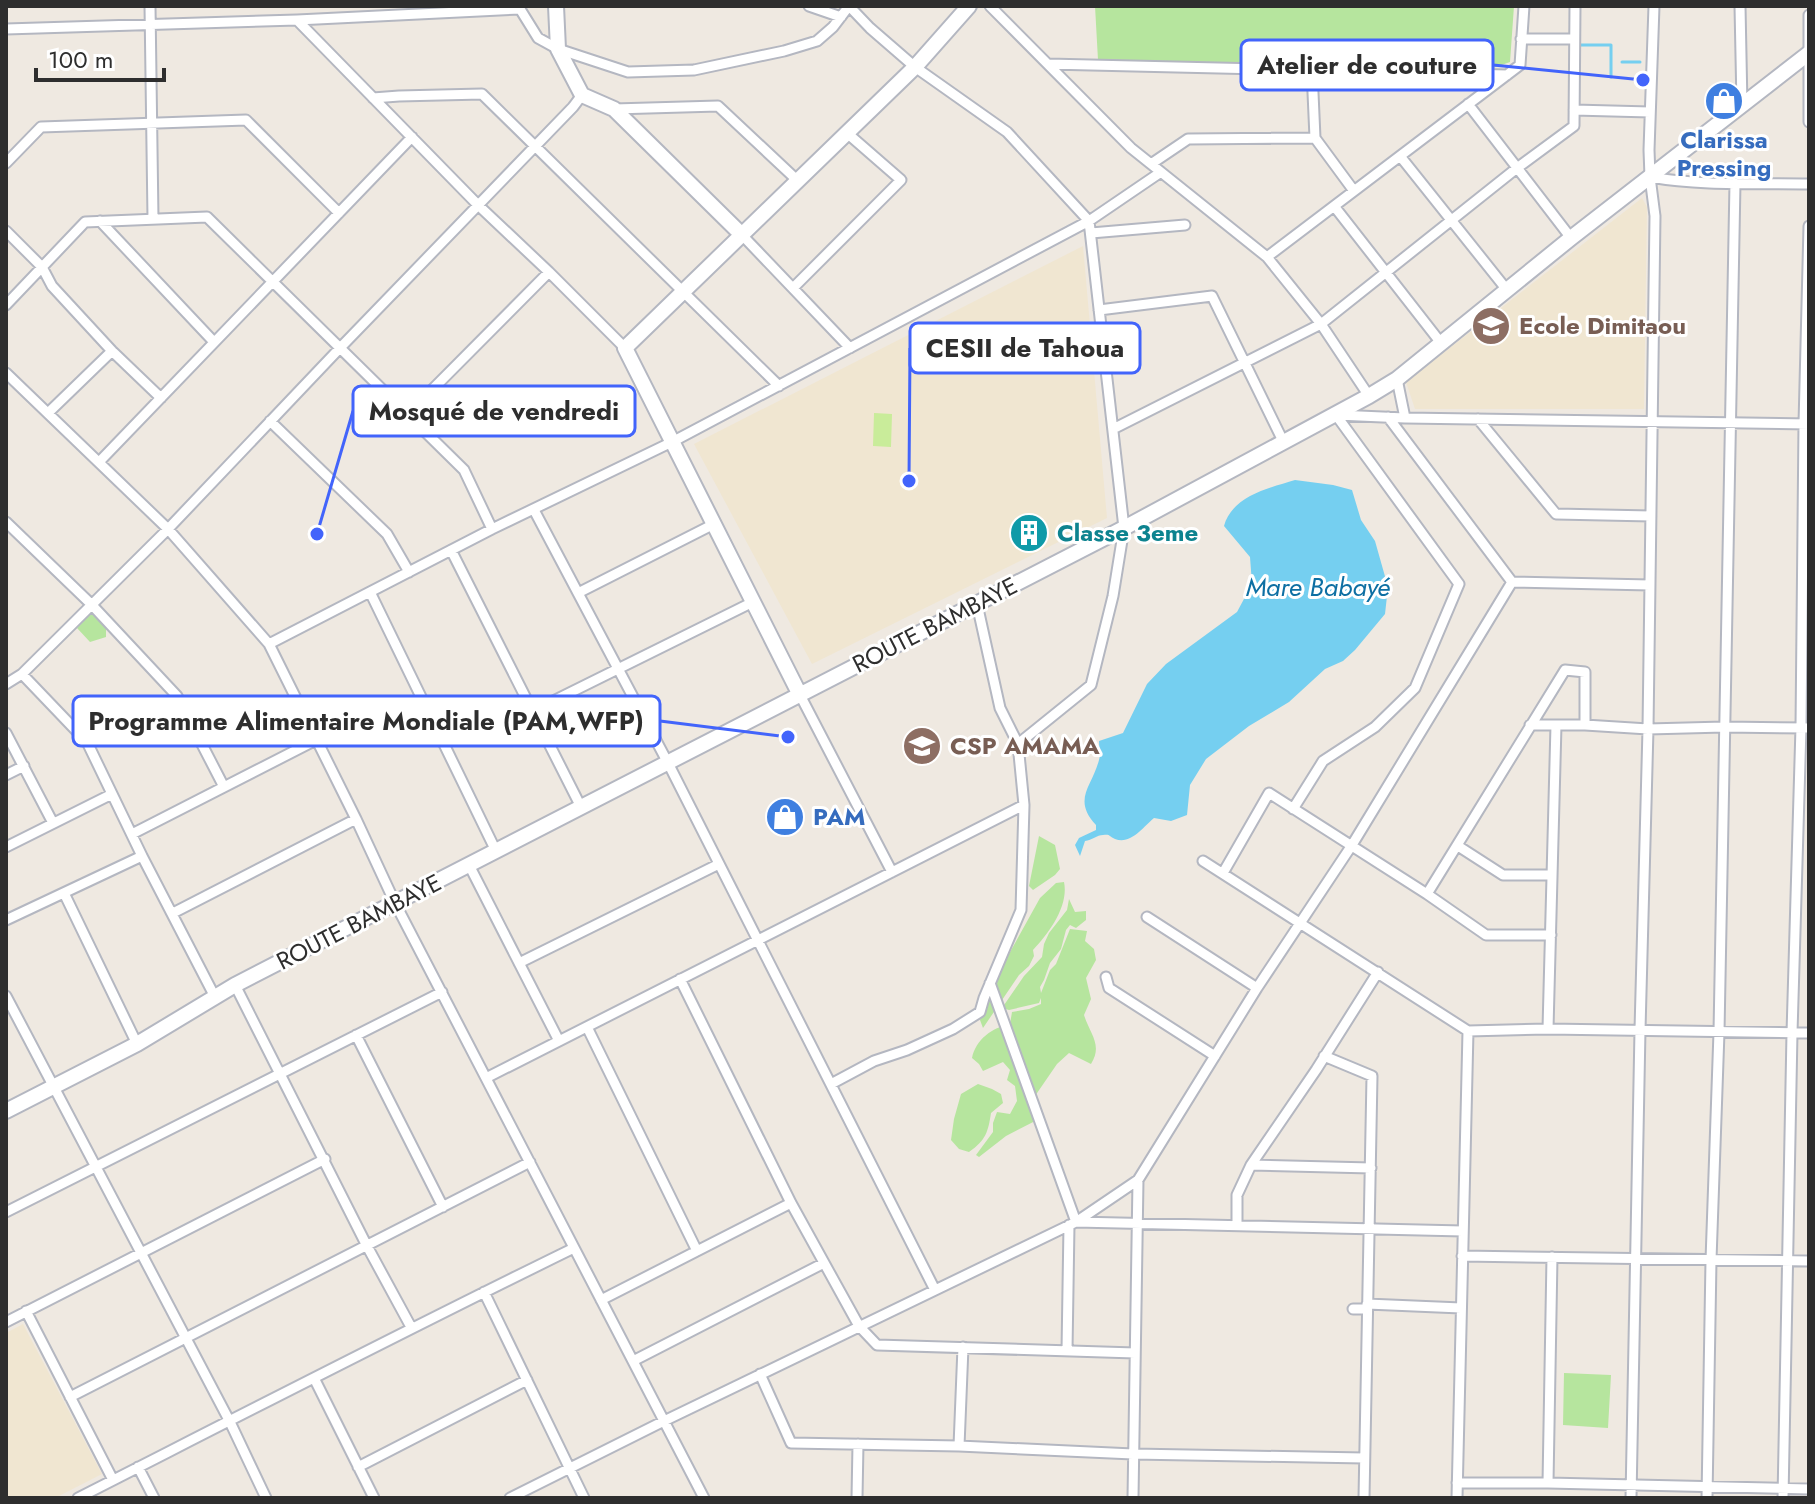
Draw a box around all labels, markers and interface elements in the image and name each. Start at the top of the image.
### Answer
scale bar [36,32,164,82]
callout: Atelier de couture [1241,40,1493,90]
text: 100 m [48,42,114,77]
text: Atelier de couture [1256,46,1477,84]
shop icon: Clarissa Pressing [1703,80,1745,122]
place label: Clarissa Pressing [1677,122,1771,185]
school or university icon: Ecole Dimitaou [1470,305,1512,347]
place label: Ecole Dimitaou [1519,308,1686,343]
callout: CESII de Tahoua [910,323,1140,373]
text: CESII de Tahoua [926,329,1124,367]
callout: Mosqué de vendredi [353,386,635,436]
text: Mosqué de vendredi [369,392,619,430]
building icon: Classe 3eme [1008,512,1050,554]
place label: Classe 3eme [1057,515,1198,550]
street label: ROUTE BAMBAYE [846,568,1023,681]
water label: Mare Babayé [1246,568,1391,606]
callout: Programme Alimentaire Mondiale (PAM,WFP) [73,696,660,746]
text: Programme Alimentaire Mondiale (PAM,WFP) [88,702,644,740]
school or university icon: CSP AMAMA [901,725,943,767]
place label: CSP AMAMA [950,728,1100,763]
shop icon: PAM [764,796,806,838]
place label: PAM [813,799,865,834]
street label: ROUTE BAMBAYE [270,865,447,978]

